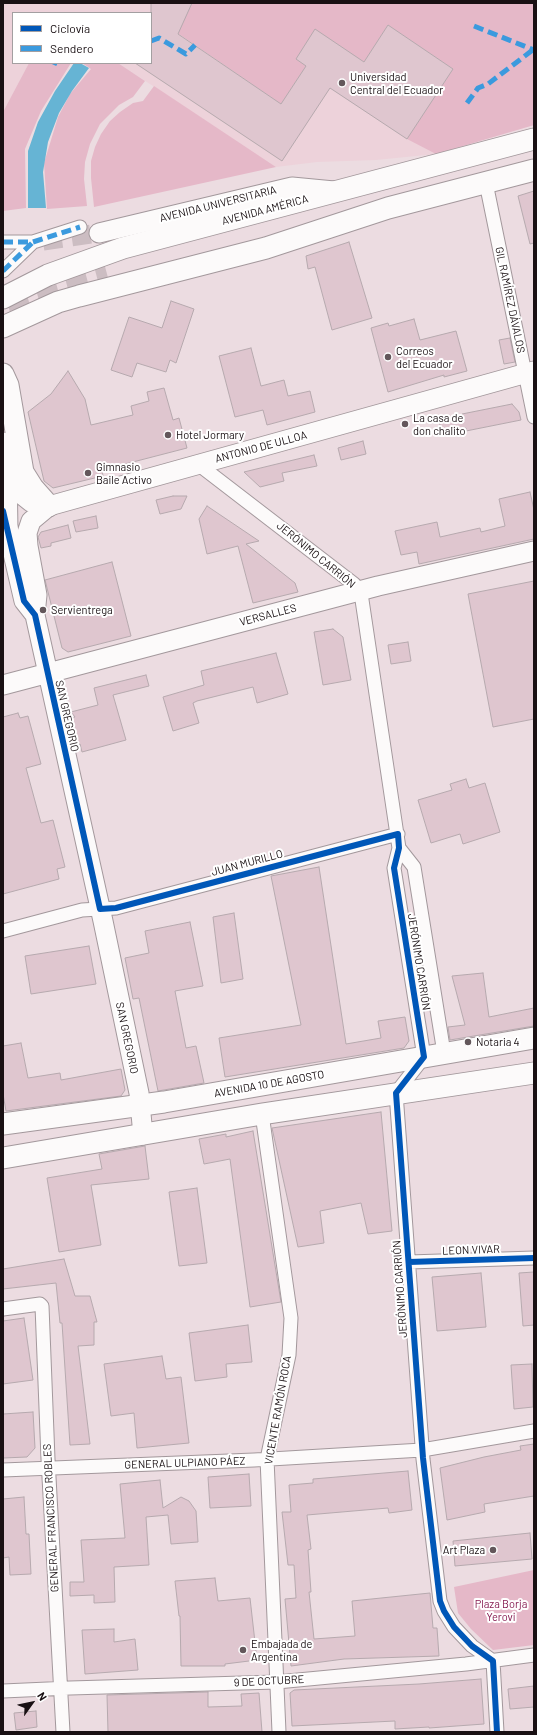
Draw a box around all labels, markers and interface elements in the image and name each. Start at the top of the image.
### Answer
legend [12,12,152,64]
text: Ciclovía [50,21,90,35]
text: Sendero [50,41,94,55]
place label: Universidad Central del Ecuador [350,70,443,96]
marker: Universidad Central del Ecuador [337,78,347,88]
street label: AVENIDA UNIVERSITARIA [158,183,278,225]
street label: AVENIDA AMÉRICA [220,192,310,228]
street label: GIL RAMÍREZ DÁVALOS [492,246,528,354]
place label: Correos del Ecuador [396,344,452,370]
marker: Correos del Ecuador [383,352,393,362]
place label: La casa de don chalito [413,411,466,437]
marker: La casa de don chalito [400,419,410,429]
place label: Hotel Jormary [176,428,244,442]
street label: ANTONIO DE ULLOA [214,428,308,466]
marker: Hotel Jormary [163,430,173,440]
place label: Gimnasio Baile Activo [96,460,152,486]
marker: Gimnasio Baile Activo [83,468,93,478]
street label: JERÓNIMO CARRIÓN [274,519,358,591]
street label: VERSALLES [238,601,298,629]
place label: Servientrega [51,603,113,617]
marker: Servientrega [38,605,48,615]
street label: SAN GREGORIO [52,679,82,753]
street label: JUAN MURILLO [210,847,284,879]
street label: JERÓNIMO CARRIÓN [405,913,433,1011]
street label: SAN GREGORIO [113,1001,141,1075]
place label: Notaria 4 [476,1035,520,1049]
marker: Notaria 4 [463,1037,473,1047]
street label: AVENIDA 10 DE AGOSTO [213,1068,325,1100]
street label: JERÓNIMO CARRIÓN [390,1240,410,1338]
street label: LEON VIVAR [442,1242,500,1258]
street label: VICENTE RAMÓN ROCA [262,1355,294,1465]
street label: GENERAL FRANCISCO ROBLES [41,1443,61,1593]
street label: GENERAL ULPIANO PÁEZ [124,1454,246,1472]
place label: Art Plaza [443,1543,485,1557]
marker: Art Plaza [488,1545,498,1555]
park label: Plaza Borja Yerovi [475,1597,527,1623]
place label: Embajada de Argentina [251,1637,312,1663]
marker: Embajada de Argentina [238,1645,248,1655]
street label: 9 DE OCTUBRE [233,1673,305,1689]
north arrow [12,1683,52,1723]
text: N [35,1690,50,1703]

